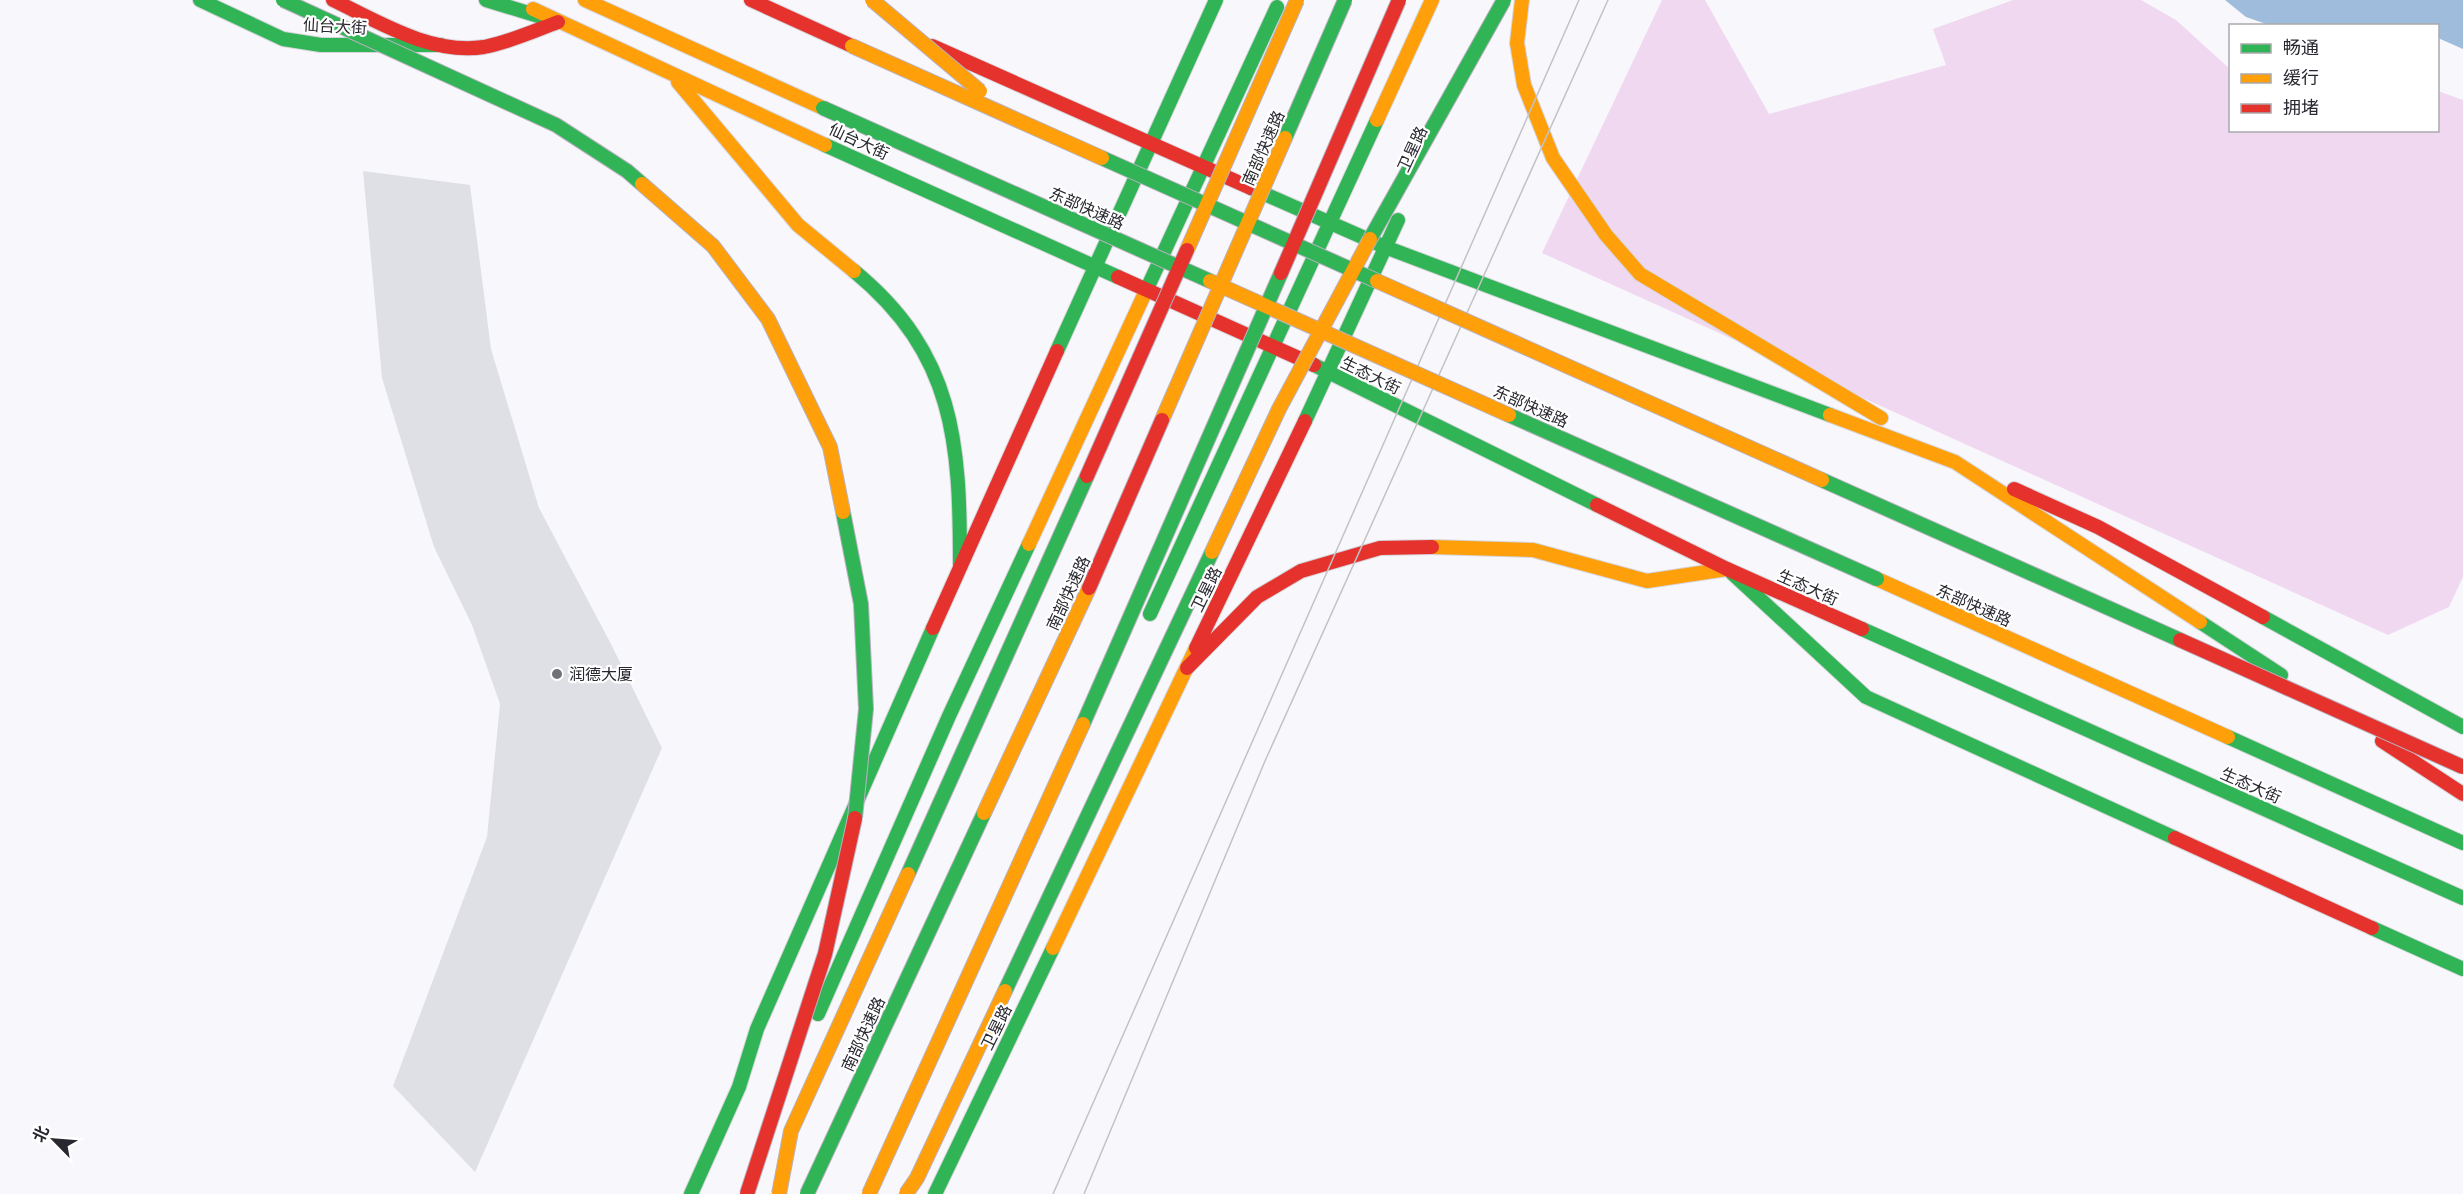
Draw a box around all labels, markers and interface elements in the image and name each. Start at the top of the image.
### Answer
street label: 仙台大街 [303,14,367,38]
legend [2229,24,2439,132]
text: 畅通 [2283,37,2319,58]
text: 缓行 [2283,67,2319,88]
text: 拥堵 [2283,97,2319,118]
street label: 南部快速路 [1238,107,1288,189]
street label: 仙台大街 [826,118,892,164]
street label: 卫星路 [1393,123,1431,175]
street label: 东部快速路 [1046,183,1128,233]
street label: 生态大街 [1338,352,1404,398]
street label: 东部快速路 [1490,381,1572,431]
street label: 南部快速路 [1042,553,1094,633]
street label: 卫星路 [1186,563,1226,615]
street label: 生态大街 [1775,565,1841,609]
street label: 东部快速路 [1933,580,2015,630]
place label: 润德大厦 [569,664,633,684]
marker: 润德大厦 [550,667,564,681]
street label: 生态大街 [2218,763,2284,807]
street label: 南部快速路 [837,994,889,1074]
street label: 卫星路 [976,1001,1016,1053]
north arrow [24,1110,84,1170]
text: 北 [28,1122,53,1145]

